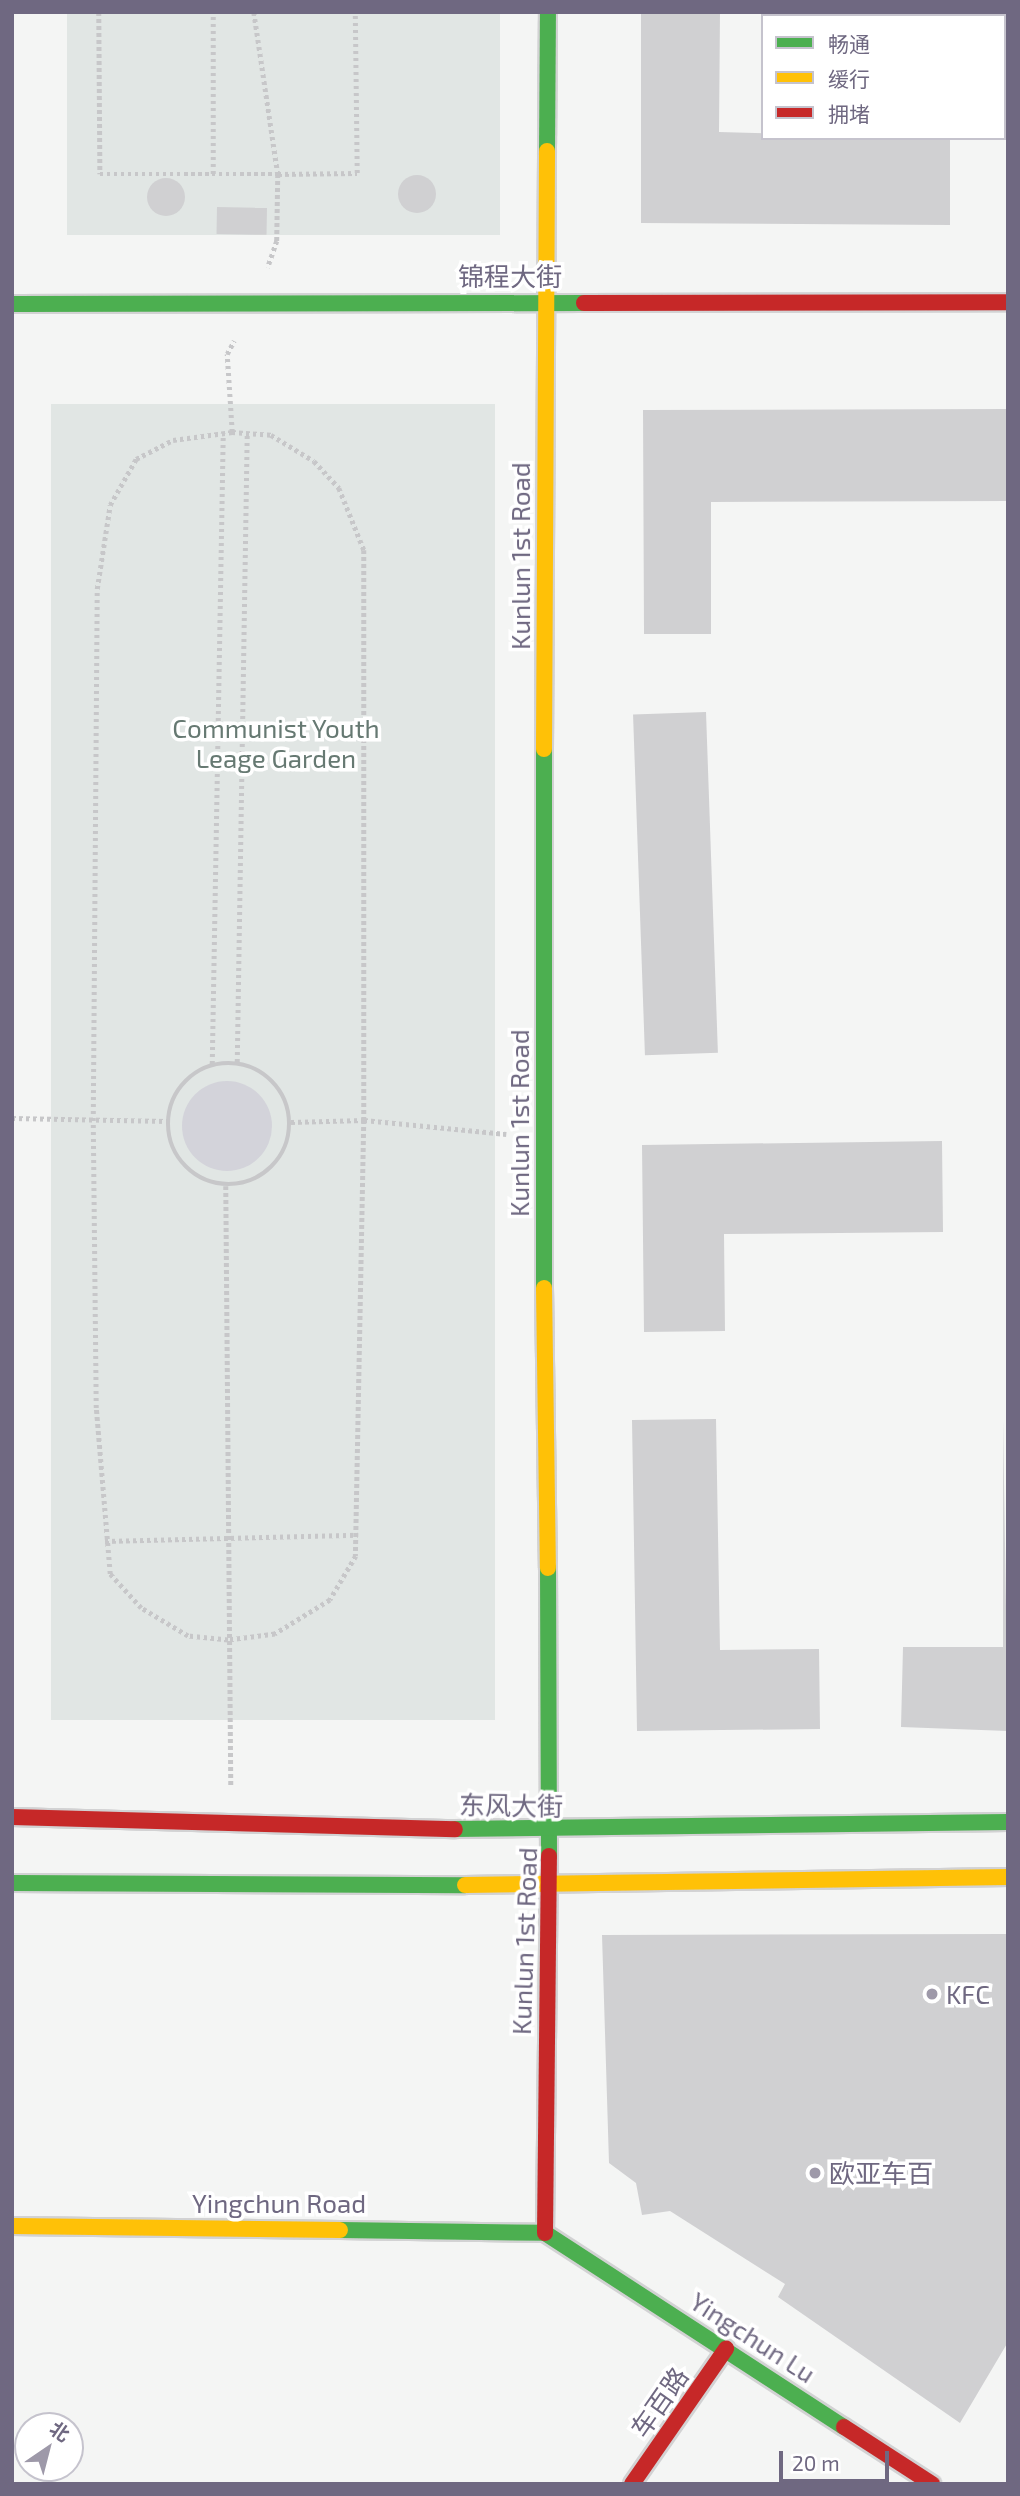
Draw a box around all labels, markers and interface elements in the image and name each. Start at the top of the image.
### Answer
legend [761,14,1006,140]
text: 畅通 [828,31,870,56]
text: 缓行 [828,66,870,91]
text: 拥堵 [828,101,870,126]
street label: 锦程大街 [458,260,562,292]
street label: Kunlun 1st Road [504,462,536,650]
park label: Communist Youth Leage Garden [172,712,380,774]
street label: Kunlun 1st Road [503,1029,535,1217]
street label: 东风大街 [459,1788,563,1822]
street label: Kunlun 1st Road [505,1847,543,2035]
place label: KFC [946,1978,990,2010]
marker: KFC [924,1986,940,2002]
place label: 欧亚车百 [829,2157,933,2189]
marker: 欧亚车百 [807,2165,823,2181]
street label: Yingchun Road [192,2187,366,2219]
street label: Yingchun Lu [685,2285,821,2389]
street label: 车百路 [624,2361,694,2443]
north arrow [14,2412,84,2482]
text: 北 [46,2416,75,2446]
scale bar [782,2436,892,2480]
text: 20 m [792,2450,840,2475]

